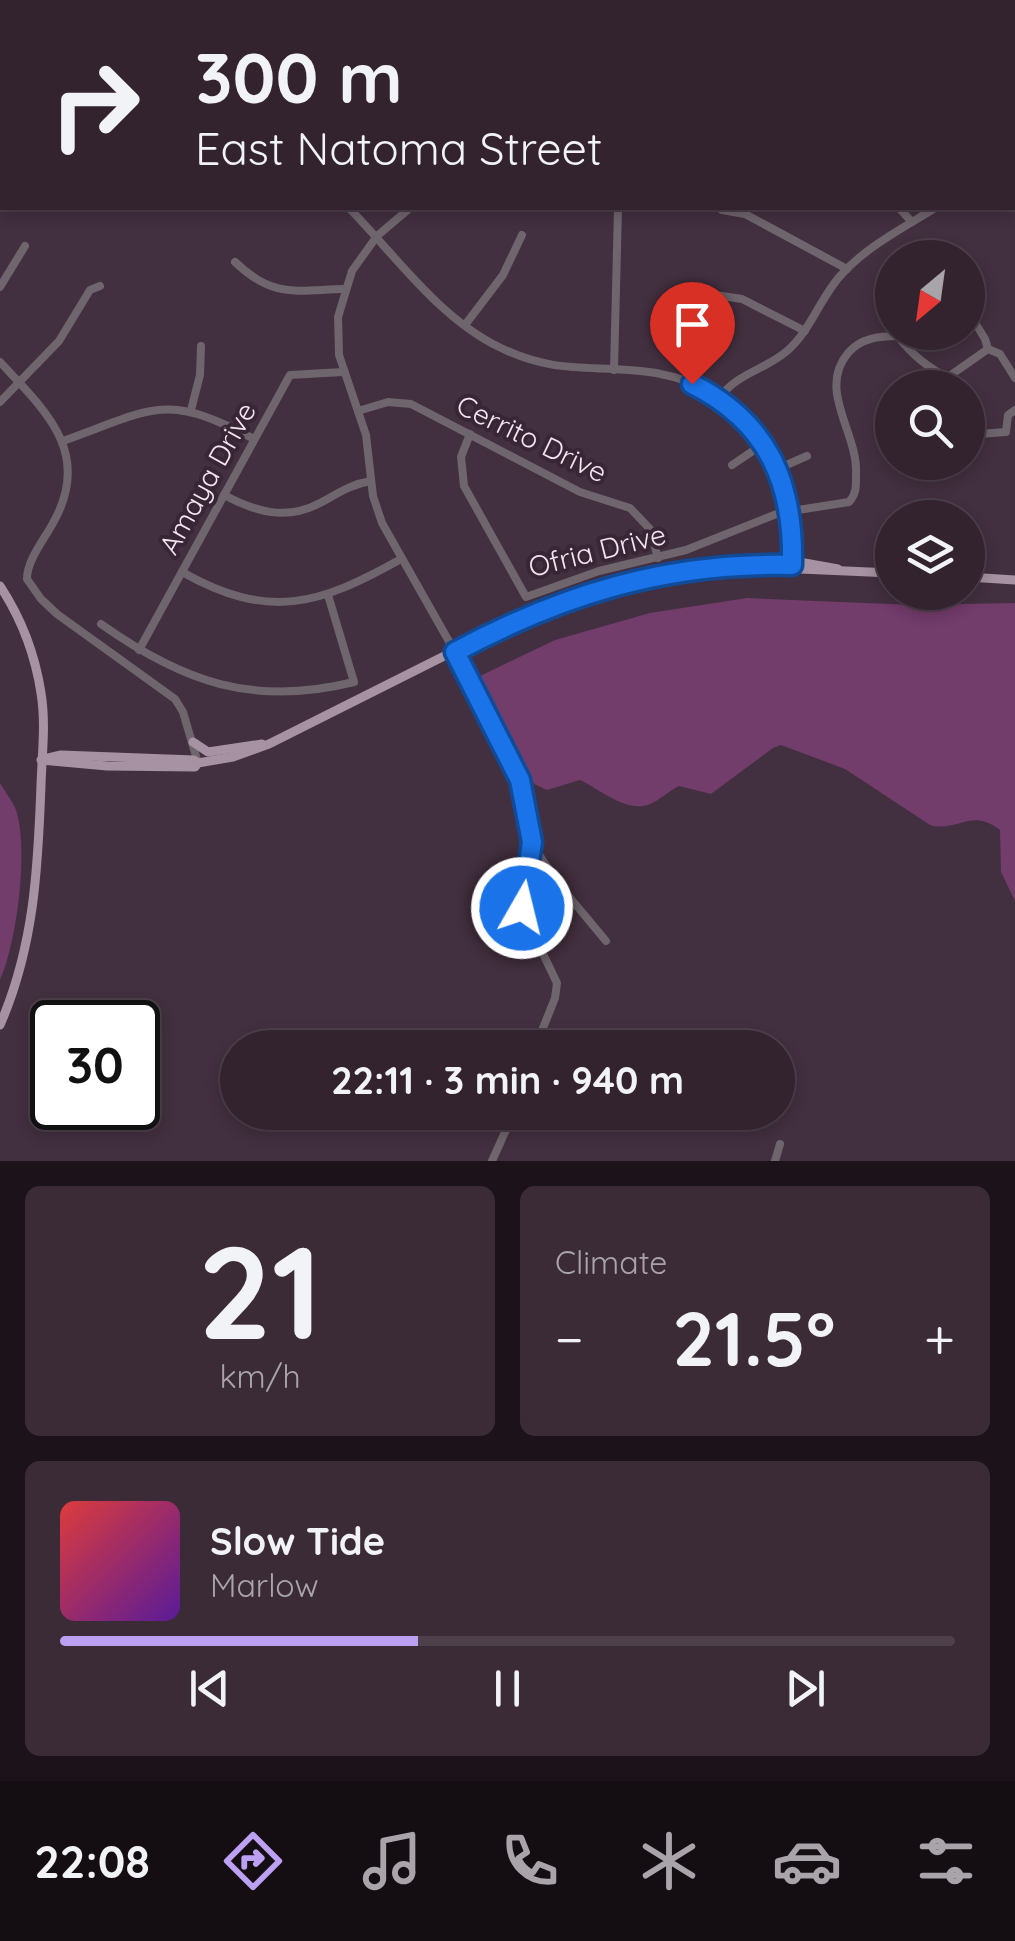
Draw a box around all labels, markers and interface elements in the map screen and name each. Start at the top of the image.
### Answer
text: 300 m [195,33,403,121]
icon: right [30,40,160,170]
text: East Natoma Street [195,120,602,176]
north arrow [875,240,985,350]
map controls [875,240,985,610]
pin [650,282,735,385]
icon: arrive [665,297,720,352]
button: search [875,370,985,480]
street label: Cerrito Drive [451,387,613,489]
street label: Amaya Drive [151,396,263,560]
button: layers [875,500,985,610]
street label: Ofria Drive [525,516,669,584]
position arrow [470,856,574,960]
speed limit sign: 30 [30,1000,160,1130]
text: 22:11 · 3 min · 940 m [331,1056,684,1104]
text: 21 [198,1209,322,1372]
text: Climate [555,1242,667,1282]
text: 21.5° [672,1291,835,1385]
text: − [555,1304,584,1373]
text: + [924,1304,955,1373]
text: km/h [219,1356,301,1396]
text: Slow Tide [210,1517,385,1565]
text: Marlow [210,1565,319,1605]
icon: previous [182,1661,237,1716]
icon: pause [480,1661,535,1716]
icon: next [778,1661,833,1716]
icon: directions [218,1826,288,1896]
icon: music [357,1826,427,1896]
icon: phone [495,1826,565,1896]
icon: climate [634,1826,704,1896]
icon: car [772,1826,842,1896]
icon: filters [911,1826,981,1896]
text: 22:08 [34,1833,150,1889]

